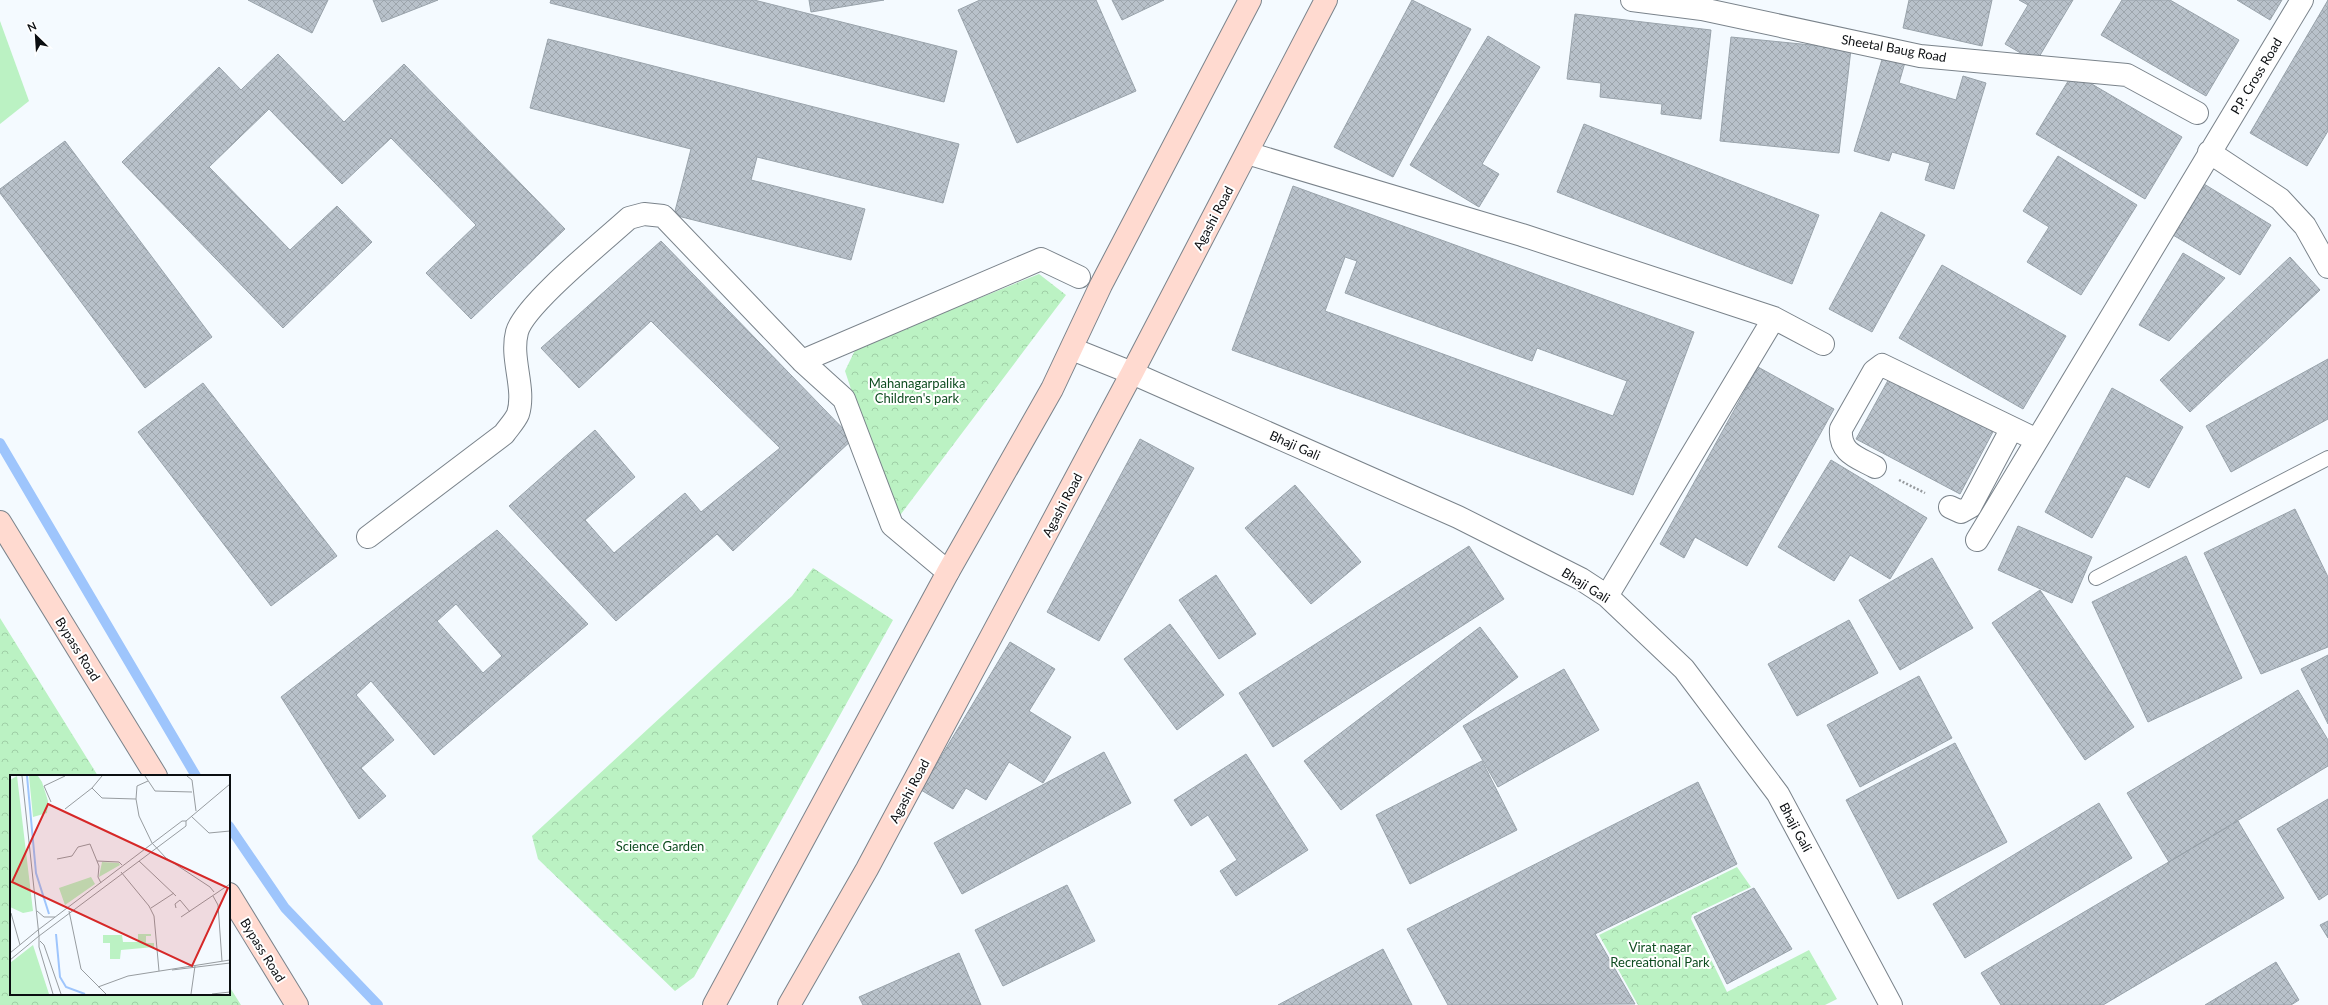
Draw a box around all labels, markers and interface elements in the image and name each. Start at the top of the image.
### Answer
north arrow [16,16,56,56]
text: N [25,19,38,34]
street label: Sheetal Baug Road [1840,31,1948,65]
street label: P.P. Cross Road [2227,35,2285,117]
street label: Agashi Road [1189,183,1237,253]
park label: Mahanagarpalika Children's park [869,375,965,406]
street label: Bhaji Gali [1267,427,1323,463]
street label: Agashi Road [1038,470,1086,540]
street label: Bhaji Gali [1559,564,1613,606]
street label: Bypass Road [52,614,104,684]
street label: Agashi Road [885,756,933,826]
inset map [10,775,230,995]
street label: Bhaji Gali [1776,800,1816,854]
park label: Science Garden [616,838,704,854]
street label: Bypass Road [237,915,289,985]
park label: Virat nagar Recreational Park [1610,939,1710,970]

